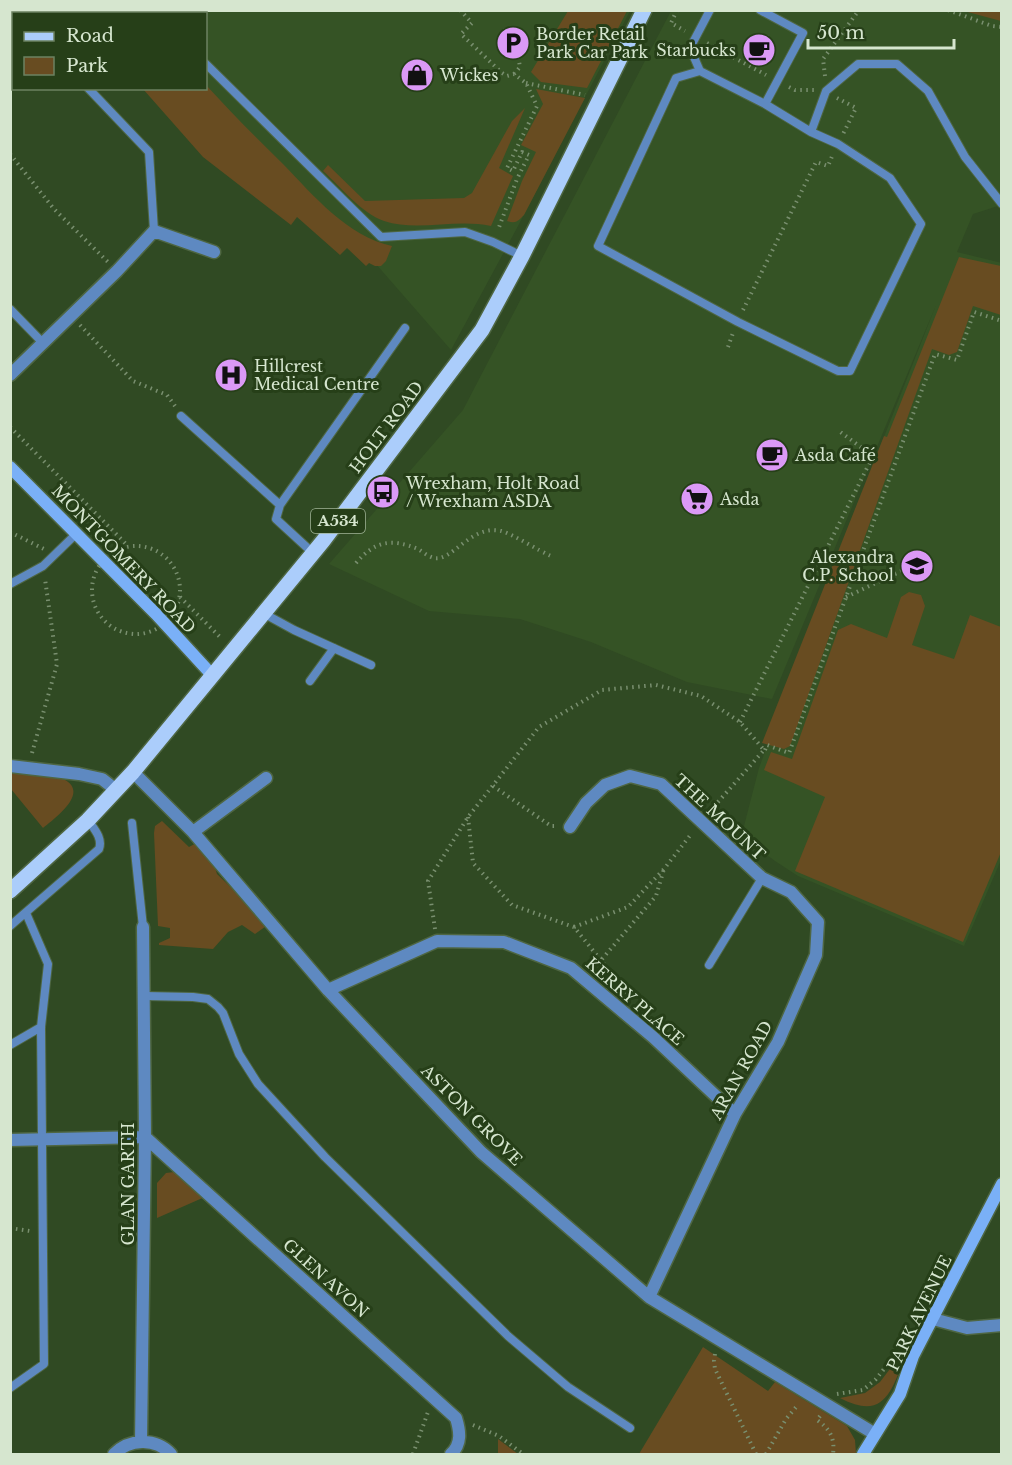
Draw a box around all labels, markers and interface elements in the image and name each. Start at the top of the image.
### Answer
legend [12,12,207,90]
scale bar [808,12,954,50]
text: 50 m [817,22,865,44]
place label: Border Retail Park Car Park [536,24,648,62]
text: Road [66,25,114,47]
parking icon: Border Retail Park Car Park [495,25,531,61]
cafe icon: Starbucks [741,32,777,68]
place label: Starbucks [656,40,736,60]
text: Park [66,55,108,77]
shop icon: Wickes [399,57,435,93]
place label: Wickes [439,65,498,85]
place label: Hillcrest Medical Centre [254,356,379,394]
hospital icon: Hillcrest Medical Centre [213,357,249,393]
street label: HOLT ROAD [345,377,427,477]
cafe icon: Asda Café [754,437,790,473]
place label: Asda Café [794,445,876,465]
place label: Wrexham, Holt Road / Wrexham ASDA [405,473,580,511]
bus stop icon: Wrexham, Holt Road / Wrexham ASDA [365,474,401,510]
street label: MONTGOMERY ROAD [48,481,200,637]
supermarket icon: Asda [679,481,715,517]
place label: Asda [719,489,759,509]
road number: A534 [311,509,365,533]
place label: Alexandra C.P. School [802,547,894,585]
school or university icon: Alexandra C.P. School [899,548,935,584]
street label: THE MOUNT [670,770,770,864]
street label: KERRY PLACE [582,953,688,1049]
street label: ARAN ROAD [705,1017,776,1124]
street label: ASTON GROVE [417,1060,527,1170]
street label: GLAN GARTH [118,1122,138,1245]
street label: GLEN AVON [279,1234,373,1322]
street label: PARK AVENUE [882,1252,956,1374]

